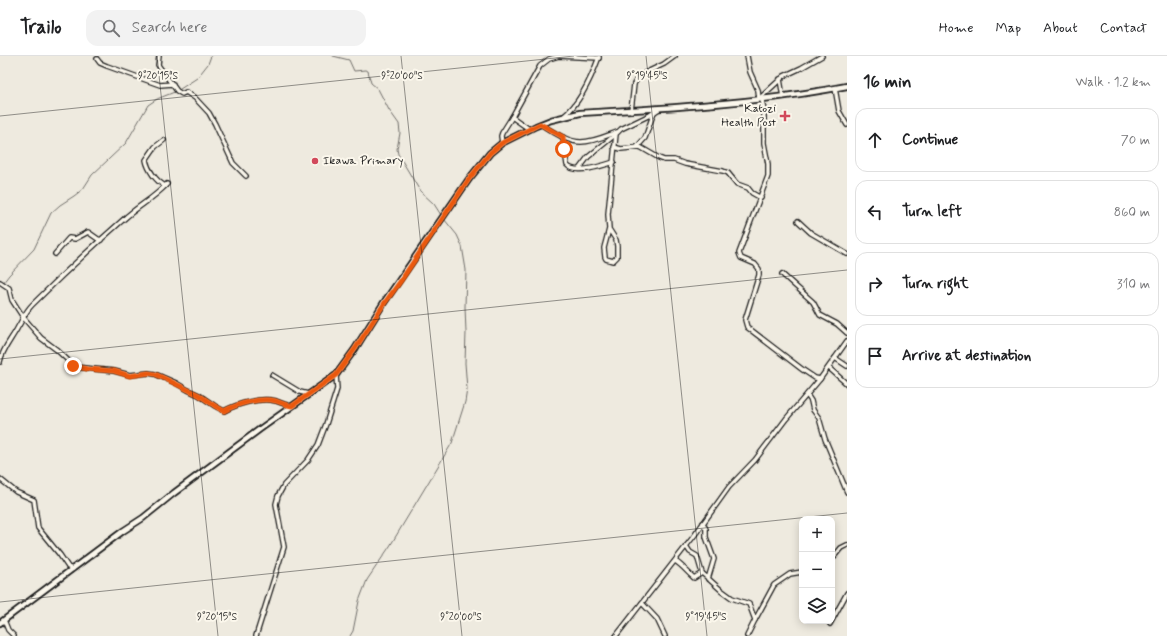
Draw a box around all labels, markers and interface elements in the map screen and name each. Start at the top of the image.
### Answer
search box [86,10,366,46]
text: Trailo [20,15,62,40]
icon: search [100,17,122,39]
text: Search here [132,18,207,38]
text: Home [939,19,973,37]
text: Map [995,19,1021,37]
text: About [1043,19,1078,37]
text: Contact [1100,19,1147,37]
text: 9°20'15"S [138,69,178,83]
text: 9°20'00"S [381,69,423,83]
text: 9°19'45"S [626,69,668,83]
text: 16 min [863,71,912,93]
text: Walk · 1.2 km [1076,74,1151,91]
place label: Katozi Health Post [721,101,777,131]
marker: Katozi Health Post [779,110,791,122]
icon: ahead [864,129,886,151]
text: Continue [902,130,958,150]
text: 70 m [1121,132,1150,149]
route start [555,140,573,158]
place label: Ikawa Primary [323,153,404,169]
marker: Ikawa Primary [310,156,320,166]
icon: left [864,201,886,223]
text: Turn left [902,202,962,222]
text: 860 m [1114,204,1150,221]
icon: right [864,273,886,295]
text: Turn right [902,274,969,294]
text: 310 m [1117,276,1150,293]
icon: arrive [864,345,886,367]
text: Arrive at destination [902,346,1031,366]
route end [64,357,82,375]
map controls [799,516,835,624]
button: + [799,516,835,552]
button: − [799,552,835,588]
button: layers [799,588,835,624]
text: 9°20'15"S [197,610,237,624]
text: 9°20'00"S [440,610,482,624]
text: 9°19'45"S [685,610,727,624]

